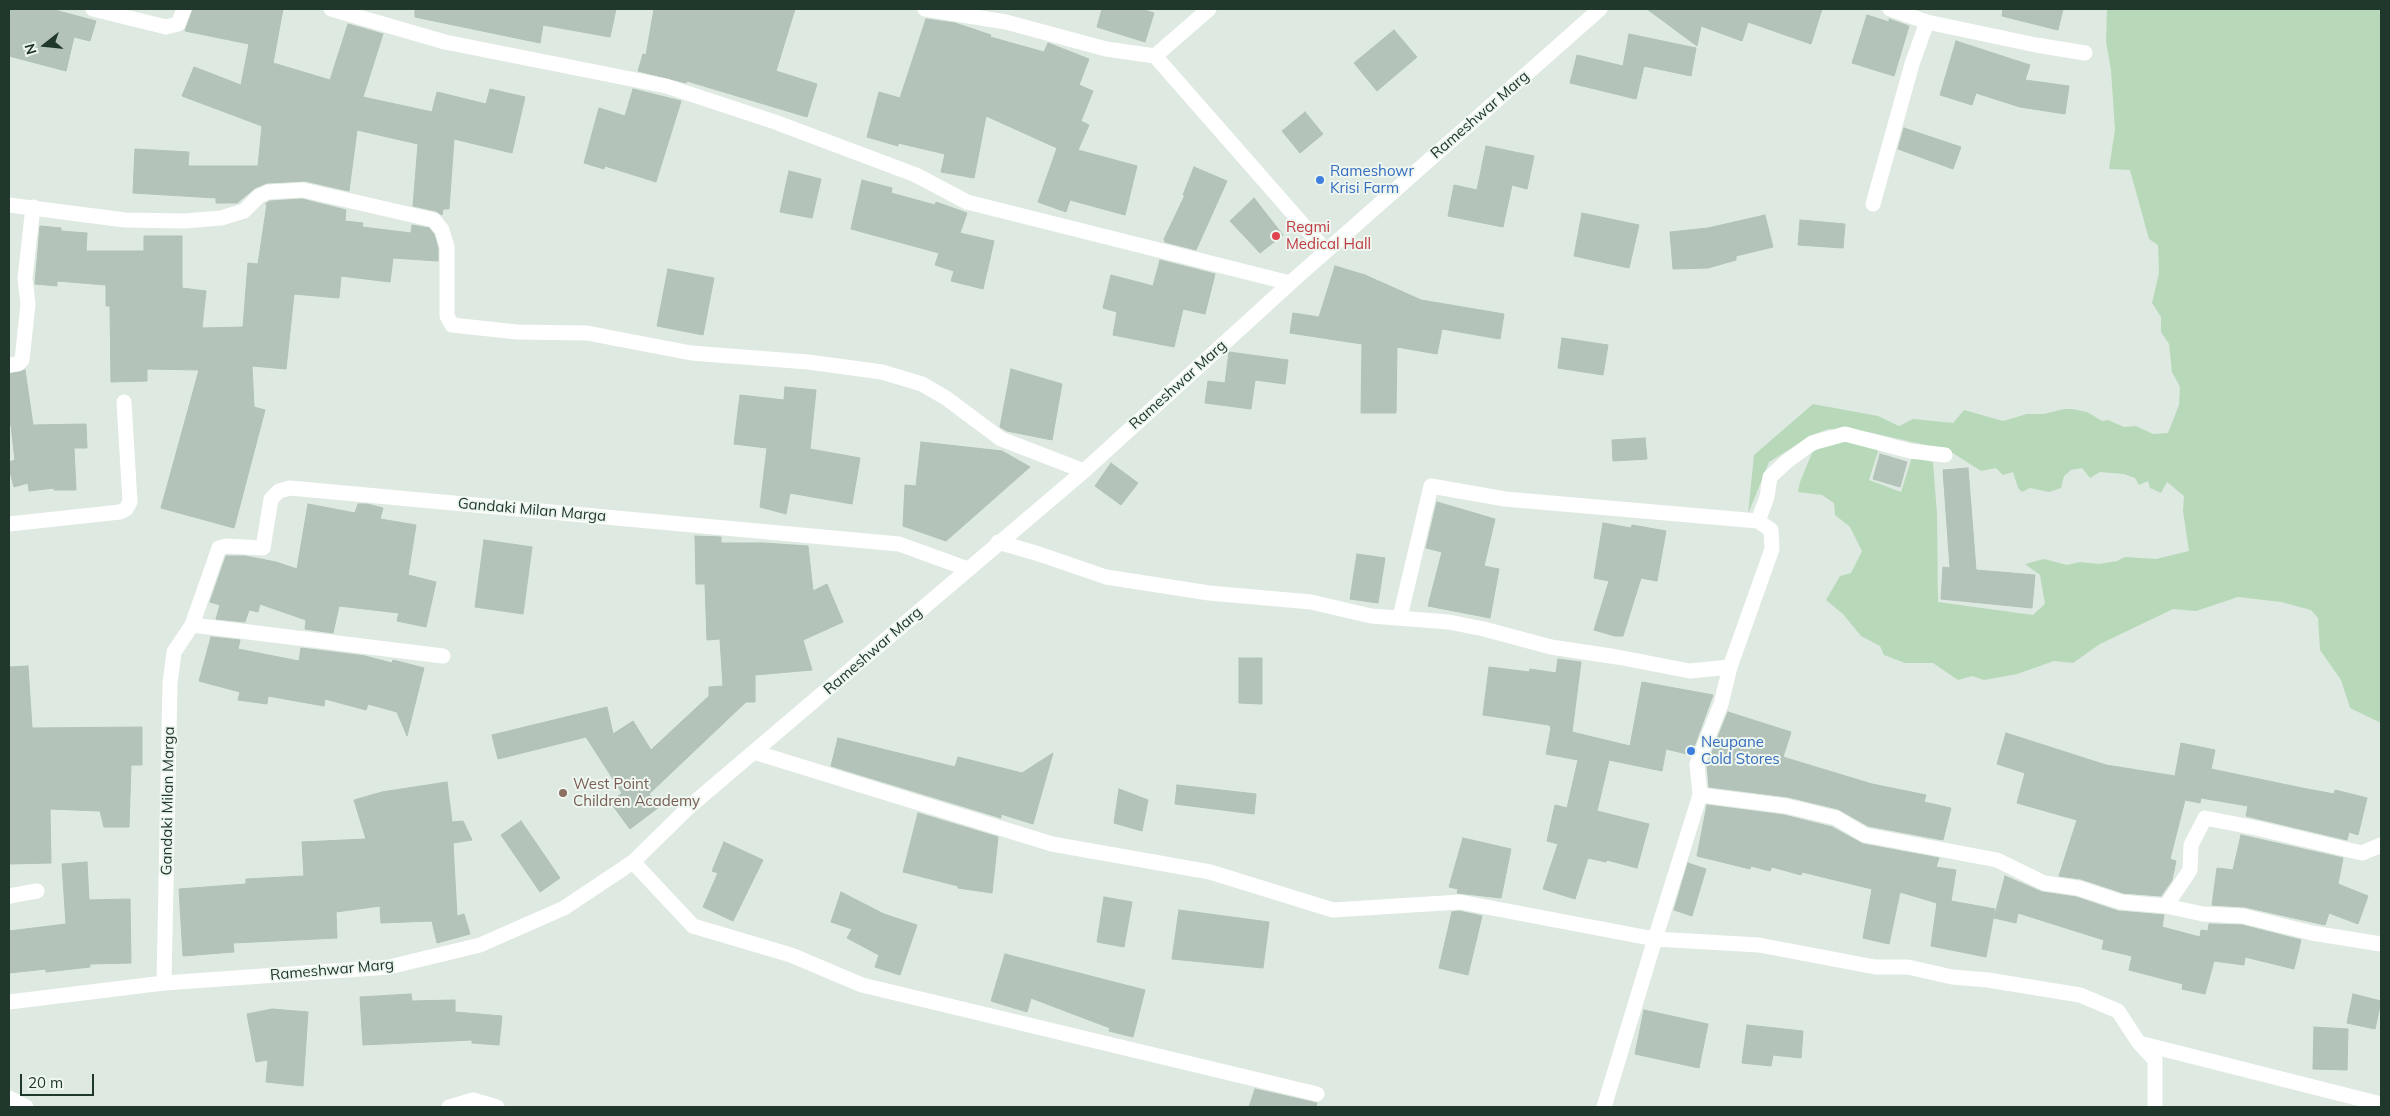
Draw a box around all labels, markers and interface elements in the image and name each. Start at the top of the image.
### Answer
north arrow [20,20,70,70]
text: N [20,42,41,57]
street label: Rameshwar Marg [1427,67,1533,163]
place label: Rameshowr Krisi Farm [1330,162,1414,197]
marker: Rameshowr Krisi Farm [1314,174,1326,186]
place label: Regmi Medical Hall [1286,218,1371,253]
marker: Regmi Medical Hall [1270,230,1282,242]
street label: Rameshwar Marg [1126,337,1230,433]
street label: Gandaki Milan Marga [457,495,607,525]
street label: Rameshwar Marg [820,603,926,699]
street label: Gandaki Milan Marga [158,726,178,876]
place label: Neupane Cold Stores [1701,733,1780,768]
marker: Neupane Cold Stores [1685,745,1697,757]
place label: West Point Children Academy [573,775,700,810]
marker: West Point Children Academy [557,787,569,799]
street label: Rameshwar Marg [269,956,395,984]
scale bar [22,1064,96,1096]
text: 20 m [28,1073,63,1092]

